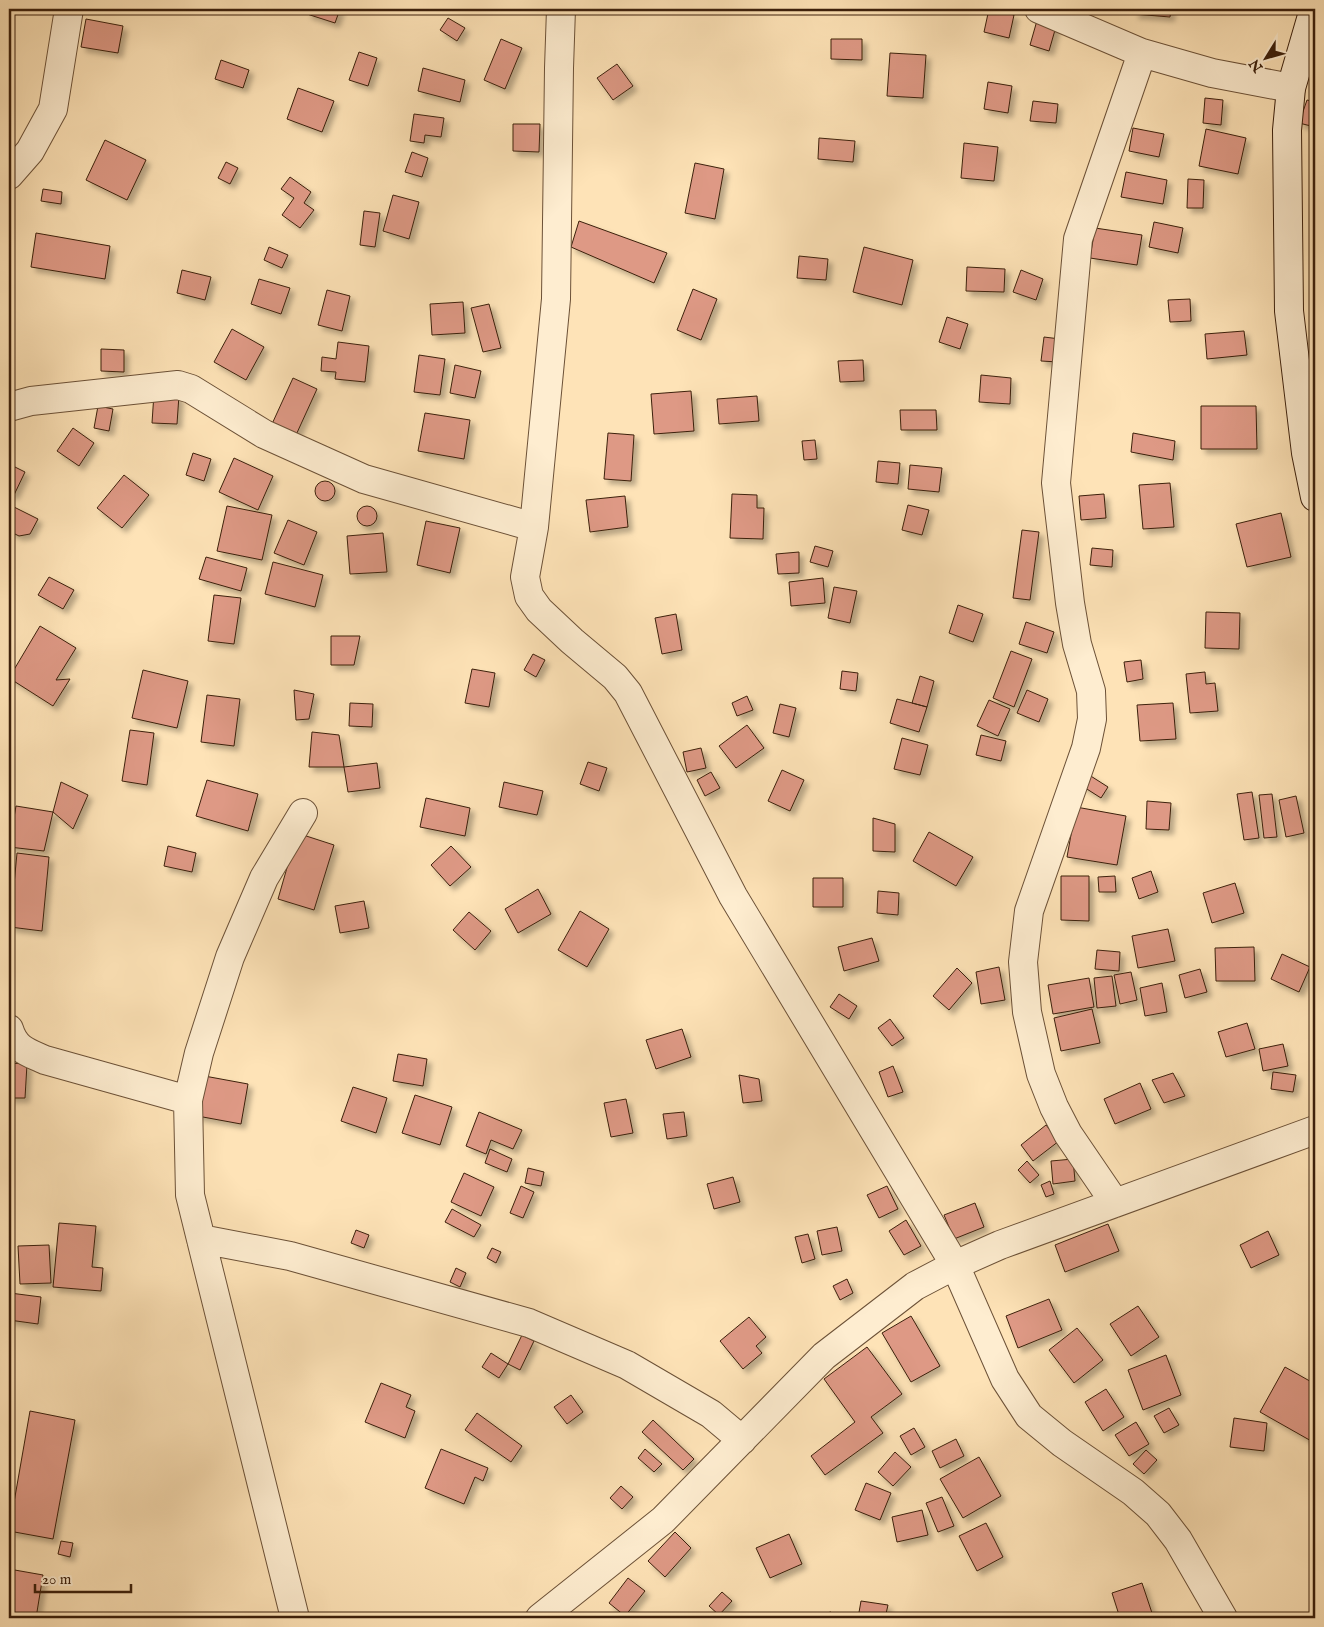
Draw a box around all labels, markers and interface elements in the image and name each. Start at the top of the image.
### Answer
north arrow [1242,32,1292,82]
text: N [1246,55,1268,76]
scale bar [35,1562,131,1594]
text: 20 m [42,1570,72,1589]

